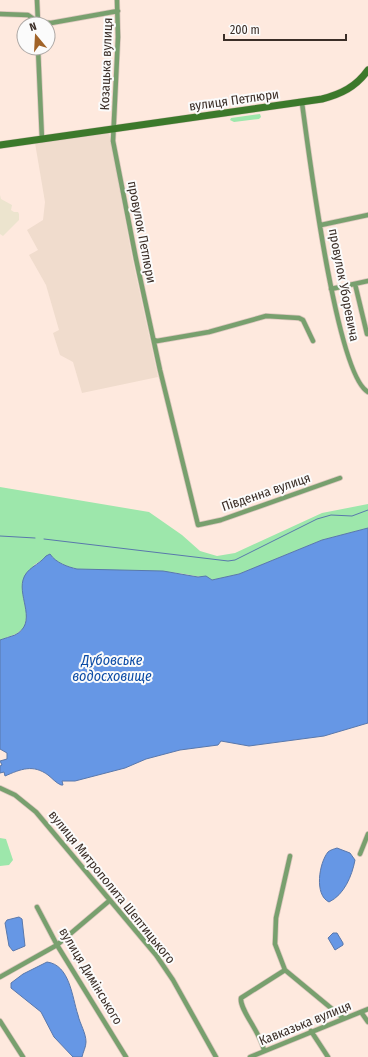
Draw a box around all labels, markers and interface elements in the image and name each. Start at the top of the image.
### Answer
north arrow [16,16,56,56]
scale bar [224,16,346,42]
street label: Козацька вулиця [97,18,115,110]
text: N [28,20,38,34]
text: 200 m [230,23,260,37]
street label: вулиця Петлюри [188,86,280,114]
street label: провулок Петлюри [125,180,159,284]
street label: провулок Уборевича [326,227,362,343]
street label: Південна вулиця [220,470,312,514]
water label: Дубовське водосховище [72,652,152,685]
street label: вулиця Митрополита Шептицького [46,808,178,967]
street label: вулиця Димінського [56,925,126,1027]
street label: Кавказька вулиця [257,998,353,1048]

